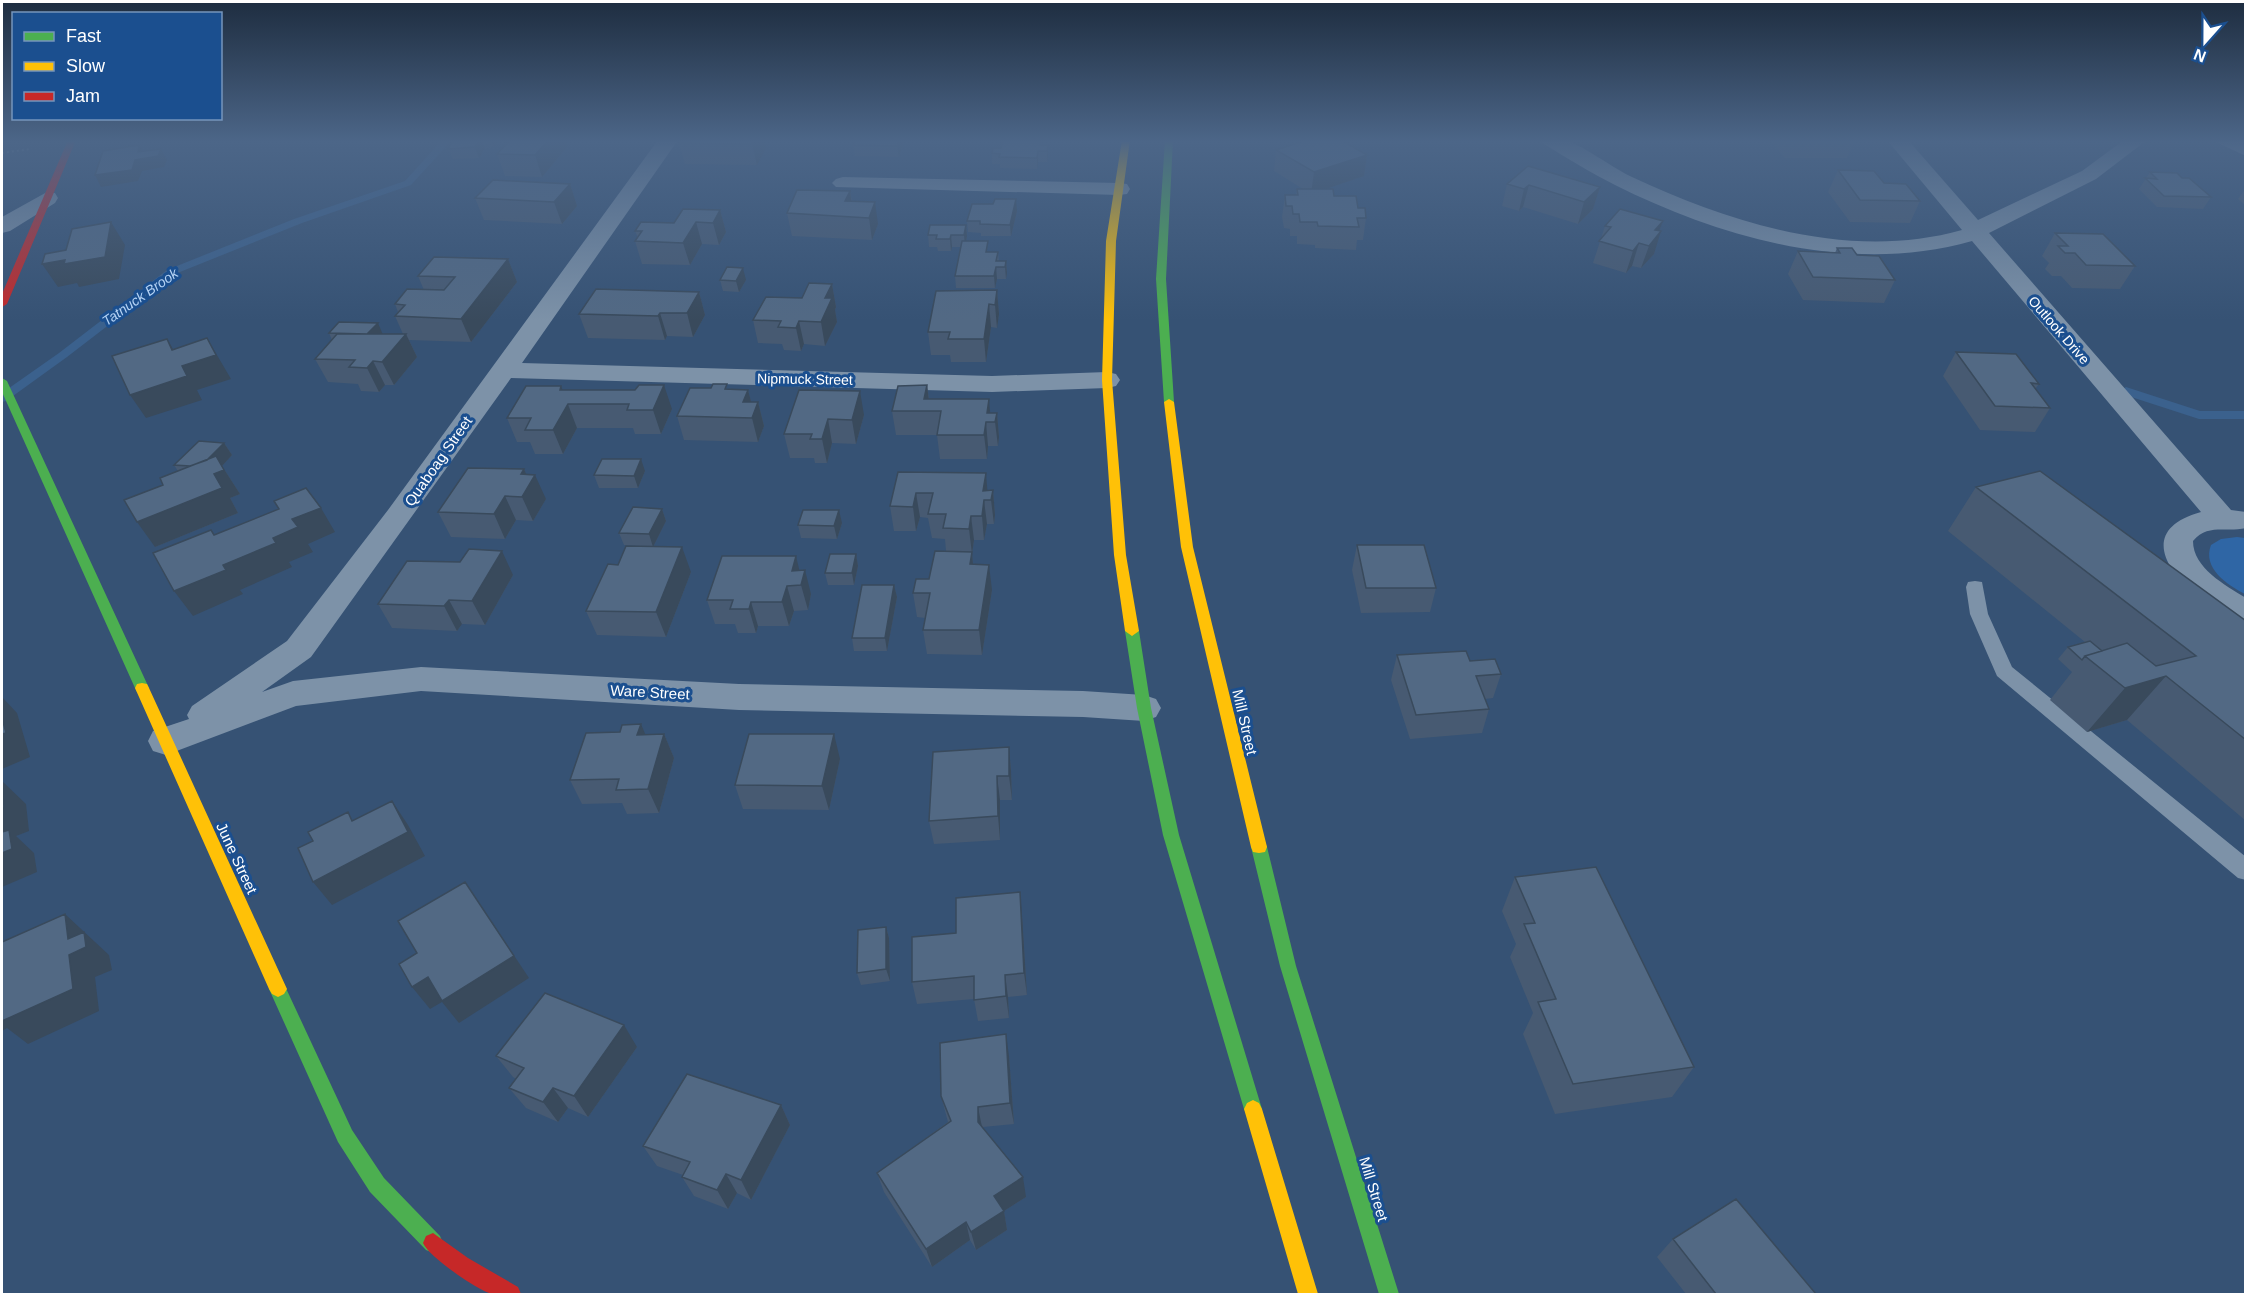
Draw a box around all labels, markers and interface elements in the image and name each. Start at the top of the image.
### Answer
legend [12,12,222,120]
north arrow [2175,12,2235,72]
text: Fast [66,26,101,46]
text: N [2191,46,2208,66]
text: Slow [66,56,106,76]
text: Jam [66,86,100,106]
water label: Tatnuck Brook [99,264,182,329]
street label: Outlook Drive [2025,293,2093,367]
street label: Nipmuck Street [757,370,853,388]
street label: Quaboag Street [401,412,476,509]
street label: Ware Street [610,681,691,703]
street label: Mill Street [1229,688,1261,757]
street label: June Street [213,820,261,897]
street label: Mill Street [1356,1155,1392,1224]

